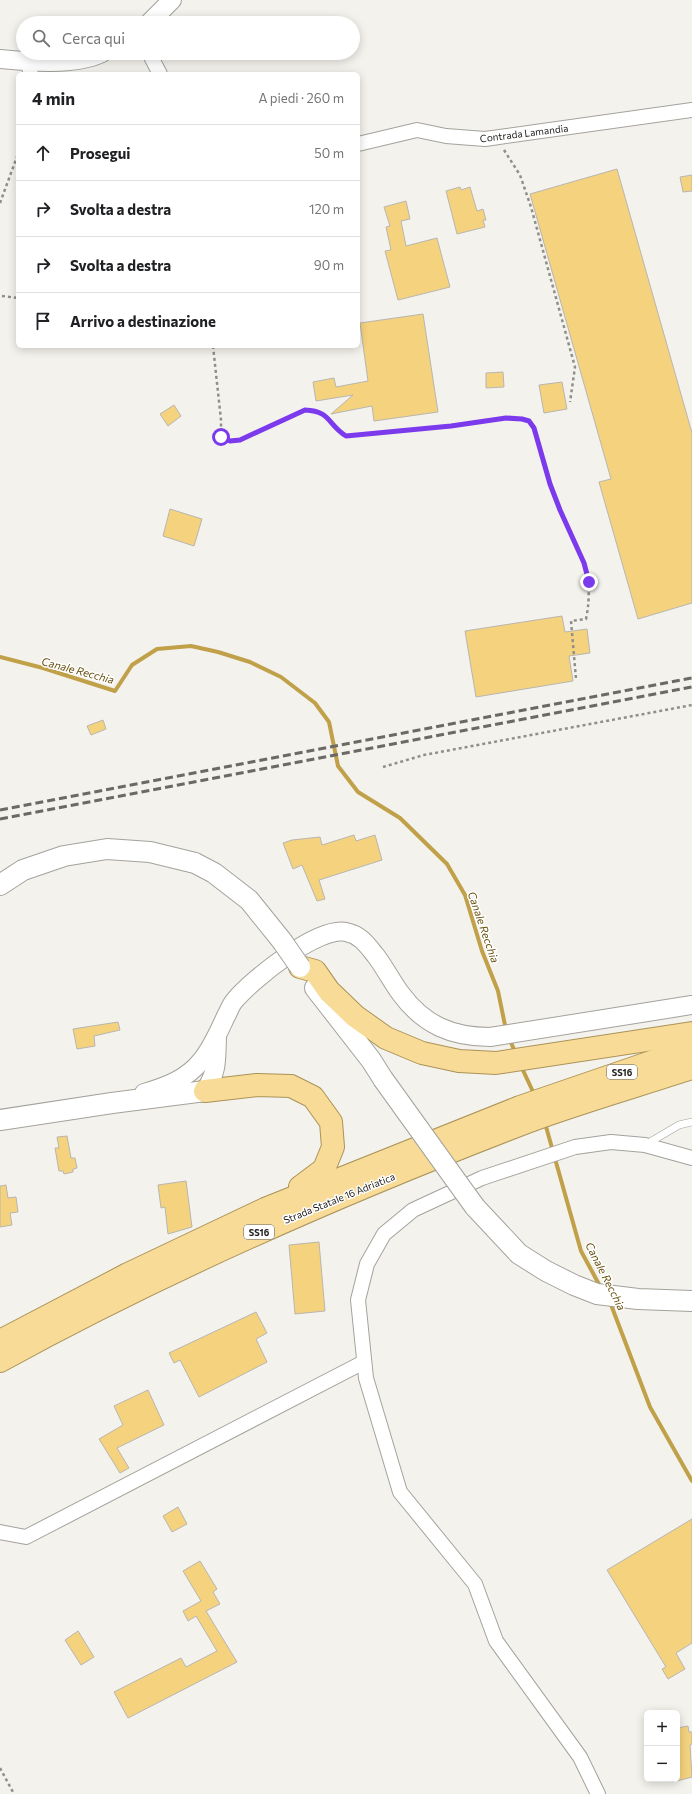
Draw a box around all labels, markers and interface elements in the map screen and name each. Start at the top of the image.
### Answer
search box [16,16,360,60]
icon: search [30,27,52,49]
text: Cerca qui [62,29,125,47]
text: 4 min [32,88,75,109]
text: A piedi · 260 m [258,90,344,106]
street label: Contrada Lamandia [479,122,569,144]
icon: ahead [32,142,54,164]
text: Prosegui [70,144,130,162]
text: 50 m [314,145,344,161]
icon: right [32,198,54,220]
text: Svolta a destra [70,200,171,218]
text: 120 m [309,201,344,217]
icon: right [32,254,54,276]
text: Svolta a destra [70,256,171,274]
text: 90 m [314,257,344,273]
icon: arrive [32,310,54,332]
text: Arrivo a destinazione [70,312,216,330]
route start [212,428,230,446]
route end [580,573,598,591]
water label: Canale Recchia [40,654,116,686]
water label: Canale Recchia [466,890,502,965]
road number: SS16 [607,1065,637,1079]
street label: Strada Statale 16 Adriatica [281,1170,397,1226]
road number: SS16 [244,1225,274,1239]
water label: Canale Recchia [583,1240,629,1312]
map controls [644,1710,680,1782]
button: + [644,1710,680,1746]
button: − [644,1746,680,1782]

